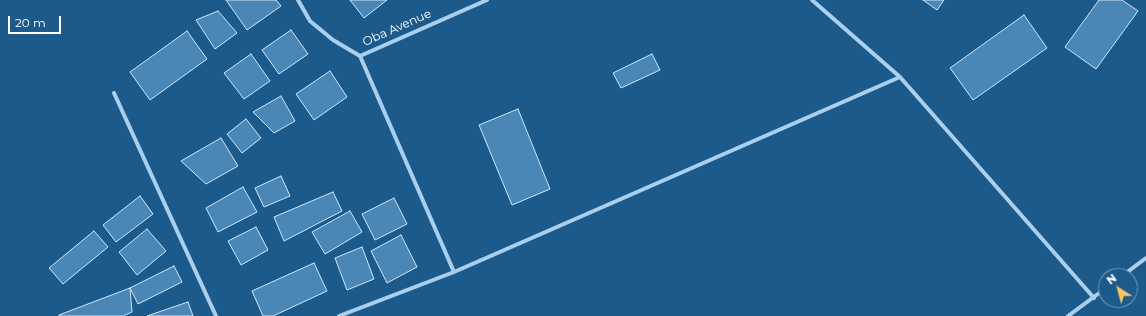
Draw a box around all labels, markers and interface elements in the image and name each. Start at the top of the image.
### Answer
street label: Oba Avenue [360,6,434,50]
scale bar [10,8,63,34]
text: 20 m [15,15,46,30]
north arrow [1098,268,1138,308]
text: N [1104,271,1119,287]

